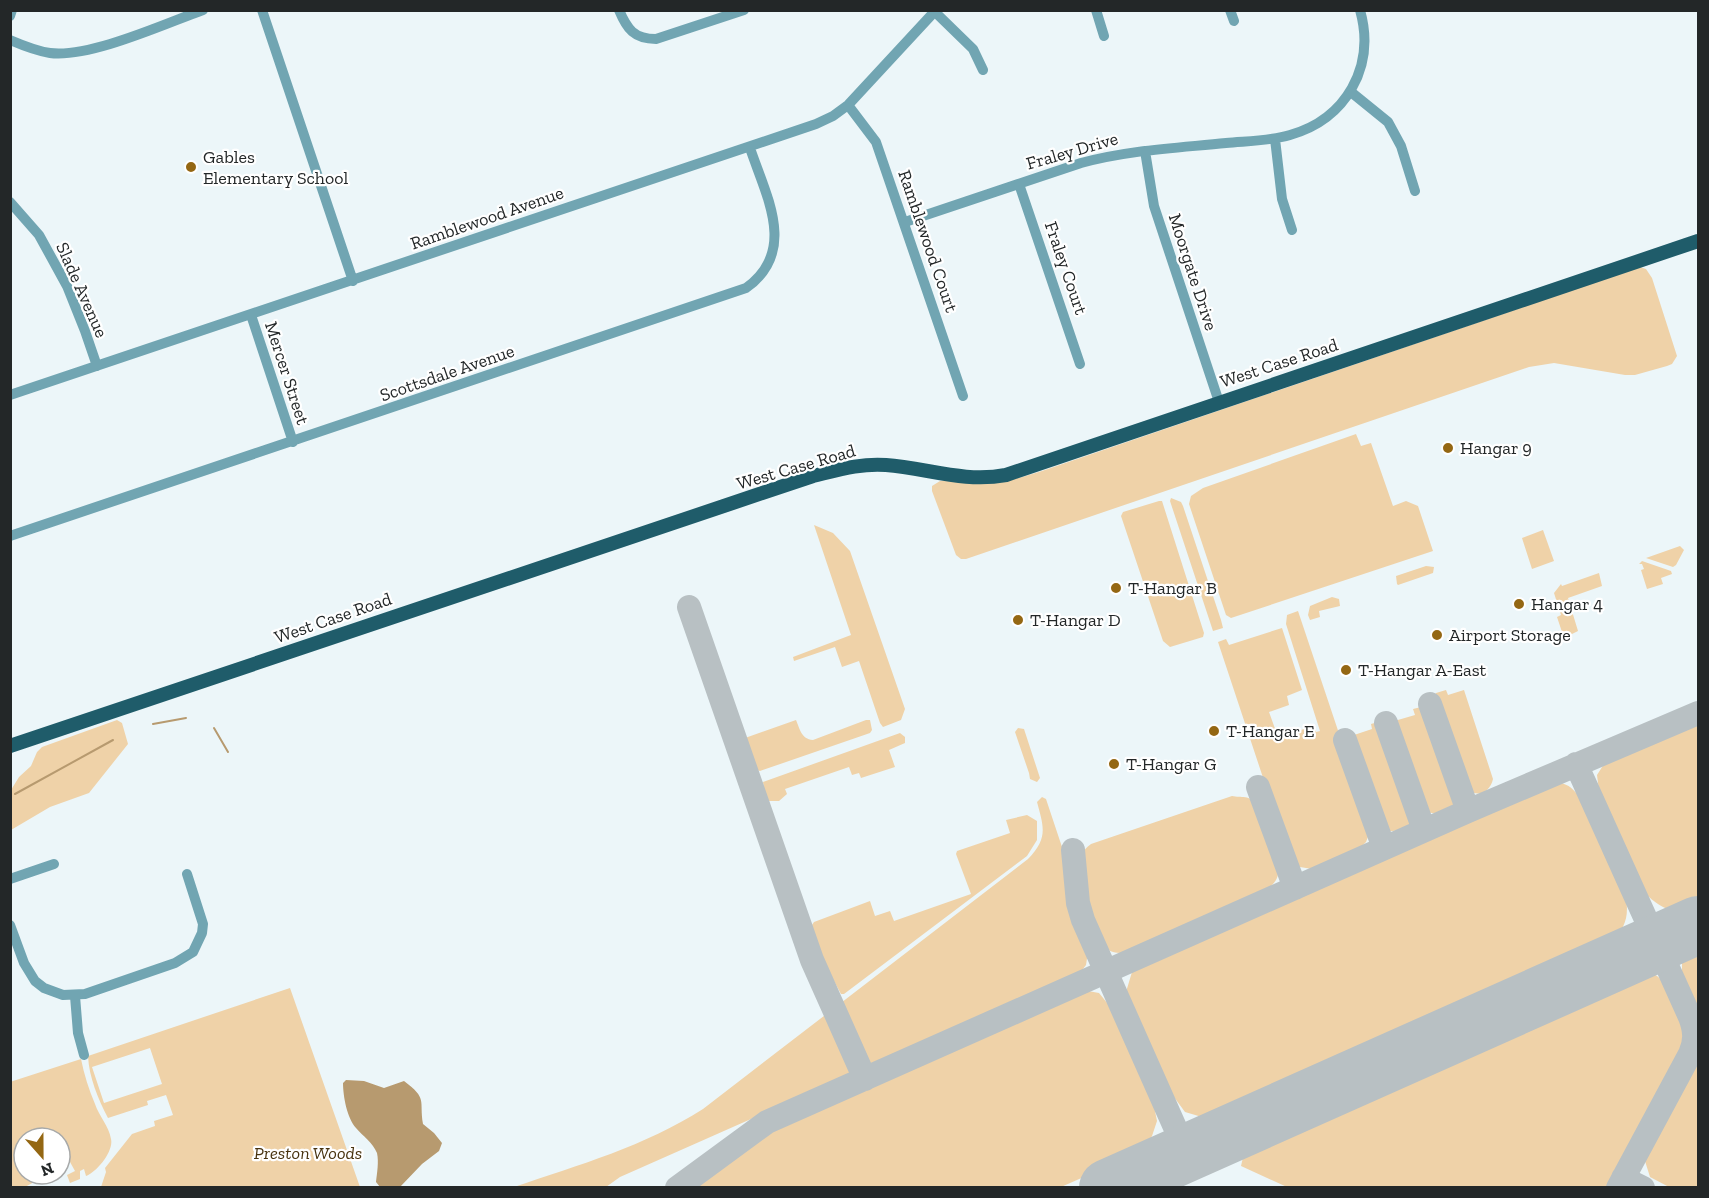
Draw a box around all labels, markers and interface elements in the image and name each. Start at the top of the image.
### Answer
street label: Fraley Drive [1024,127,1120,175]
place label: Gables Elementary School [203,146,348,189]
marker: Gables Elementary School [184,160,198,174]
street label: Ramblewood Court [893,167,963,315]
street label: Ramblewood Avenue [408,181,566,255]
street label: Moorgate Drive [1164,211,1222,333]
street label: Fraley Court [1040,218,1092,318]
street label: Slade Avenue [51,239,113,341]
street label: Mercer Street [260,319,314,428]
street label: West Case Road [1217,334,1341,392]
street label: Scottsdale Avenue [377,340,517,406]
place label: Hangar 9 [1460,437,1532,459]
street label: West Case Road [734,440,858,494]
marker: Hangar 9 [1441,441,1455,455]
place label: T-Hangar B [1128,577,1217,599]
marker: T-Hangar B [1109,581,1123,595]
street label: West Case Road [271,588,395,648]
place label: Hangar 4 [1531,593,1603,615]
marker: Hangar 4 [1512,597,1526,611]
place label: T-Hangar D [1030,609,1121,631]
marker: T-Hangar D [1011,613,1025,627]
place label: Airport Storage [1449,624,1571,646]
marker: Airport Storage [1430,628,1444,642]
place label: T-Hangar A-East [1358,659,1487,681]
marker: T-Hangar A-East [1339,663,1353,677]
place label: T-Hangar E [1226,720,1315,742]
marker: T-Hangar E [1207,724,1221,738]
place label: T-Hangar G [1126,753,1216,775]
marker: T-Hangar G [1107,757,1121,771]
north arrow [12,1126,72,1186]
park label: Preston Woods [254,1142,362,1164]
text: N [38,1158,56,1181]

